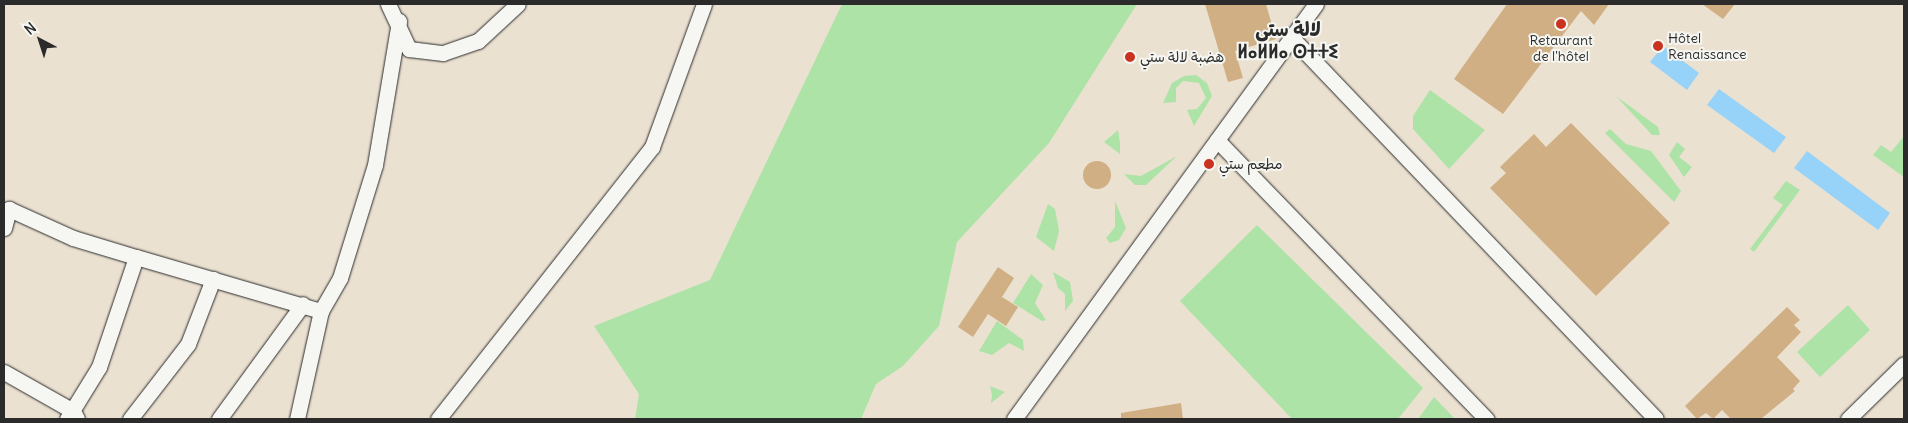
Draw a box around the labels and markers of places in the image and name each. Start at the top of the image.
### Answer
marker: Retaurant de l'hôtel [1555,18,1567,30]
place label: Hôtel Renaissance [1668,30,1747,62]
place label: Retaurant de l'hôtel [1529,32,1593,64]
marker: Hôtel Renaissance [1652,40,1664,52]
place label: هضبة لالة ستي [1140,49,1224,65]
marker: هضبة لالة ستي [1124,51,1136,63]
place label: مطعم ستي [1219,156,1283,172]
marker: مطعم ستي [1203,158,1215,170]

